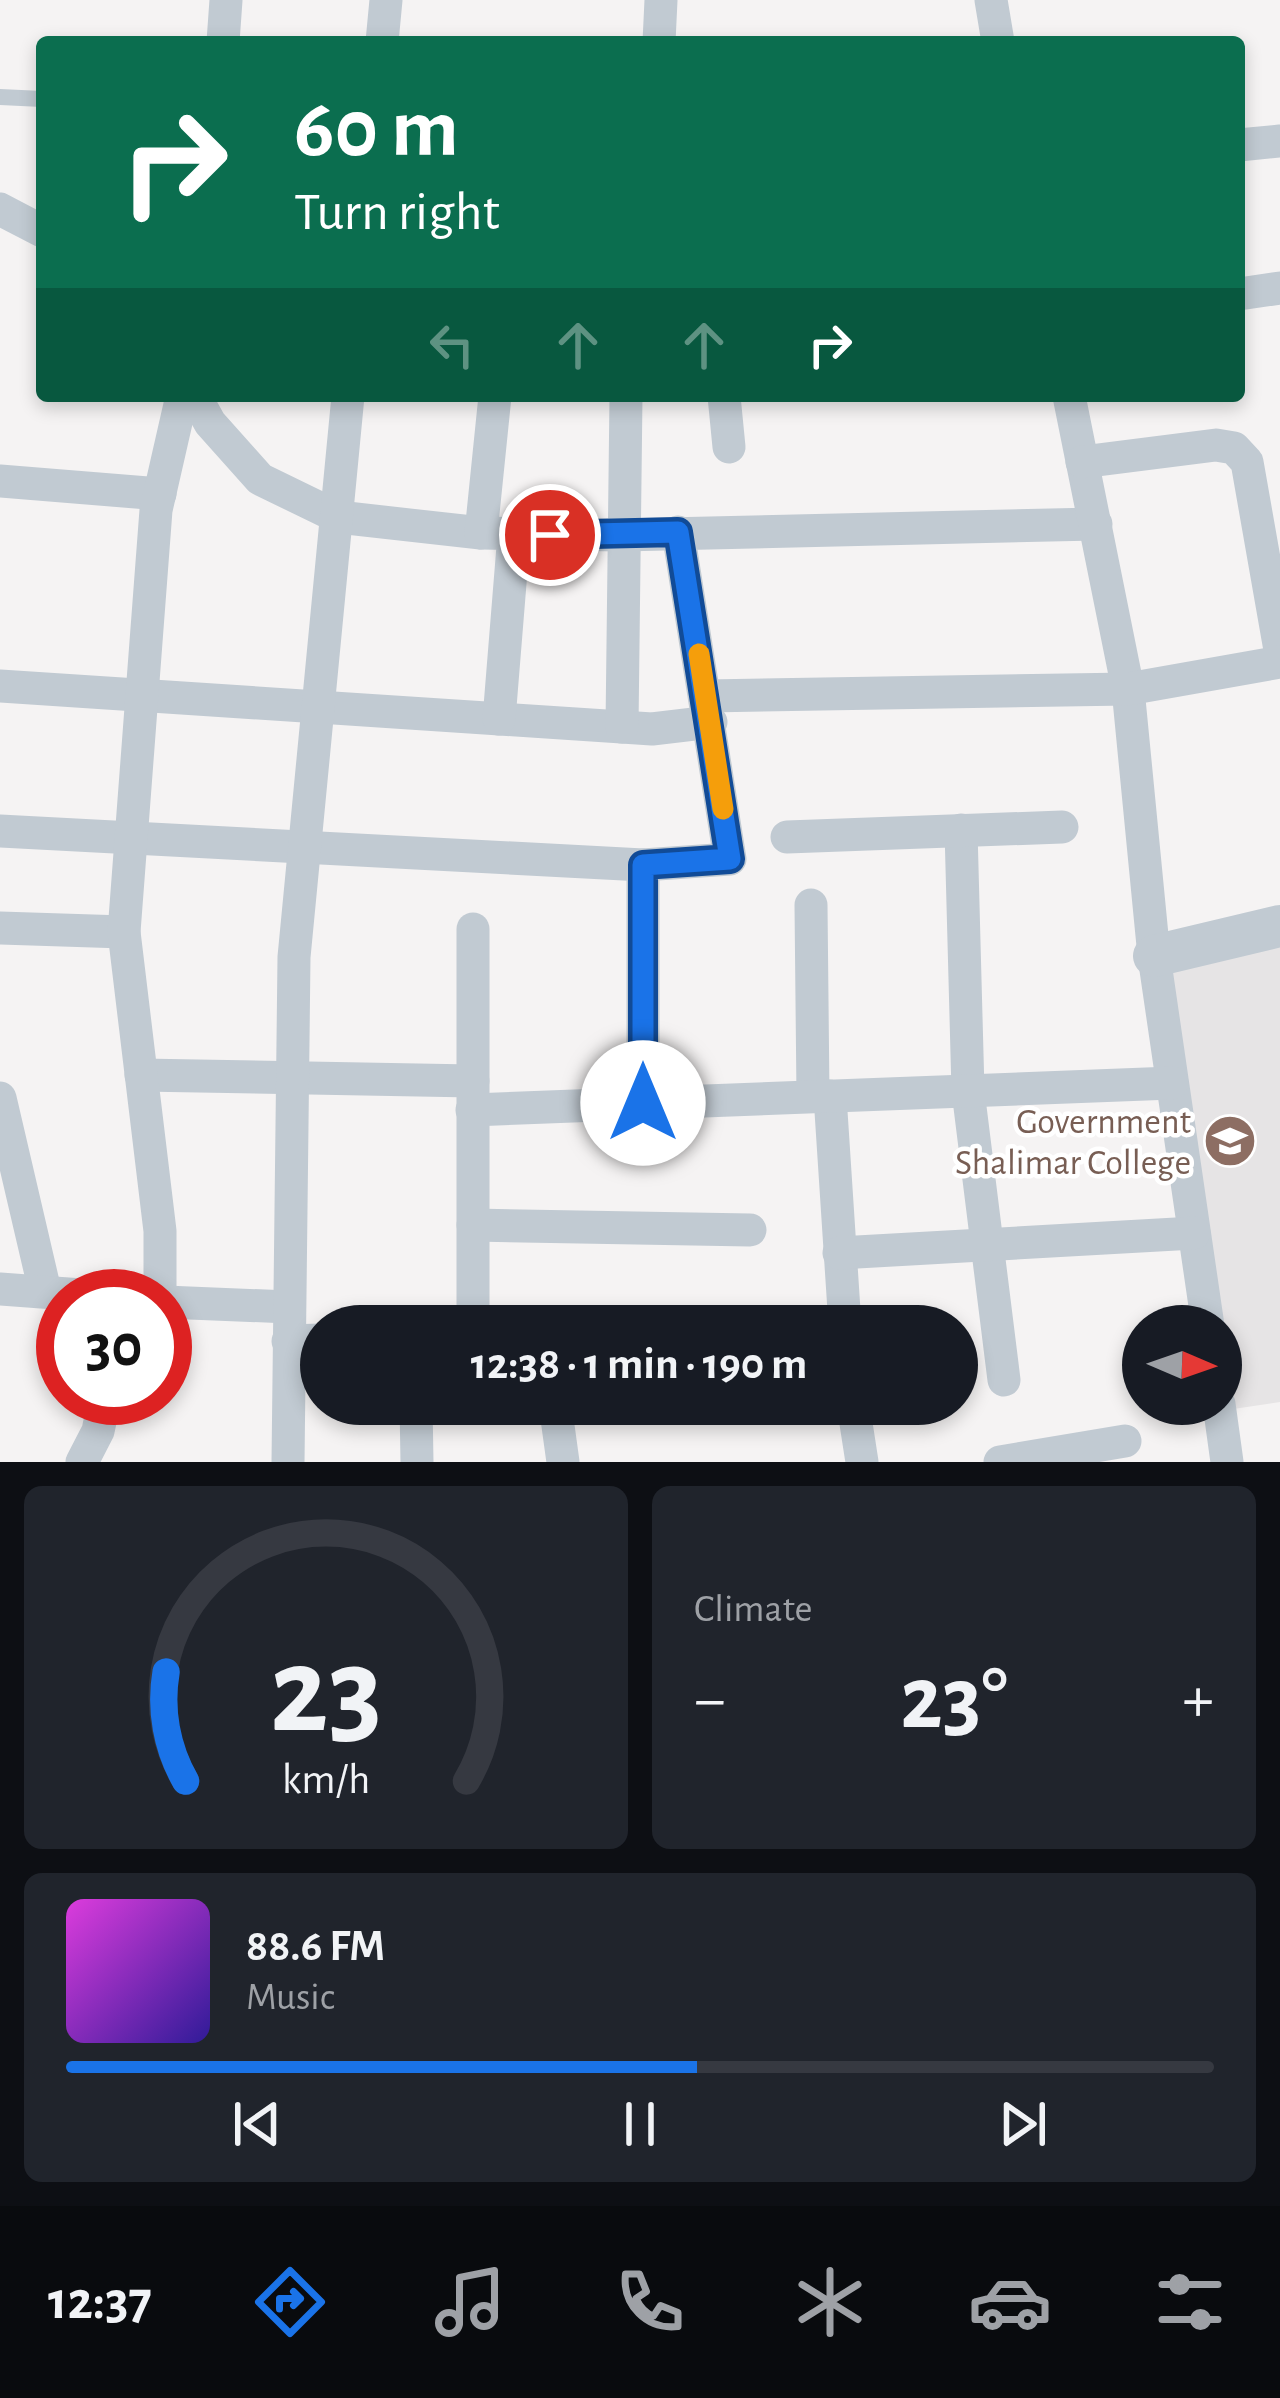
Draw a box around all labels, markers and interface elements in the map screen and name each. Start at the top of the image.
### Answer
icon: right [96,84,252,240]
text: 60 m [294,88,459,172]
text: Turn right [294,186,500,240]
icon: left [419,312,485,378]
icon: ahead [545,312,611,378]
icon: ahead [671,312,737,378]
icon: right [797,312,863,378]
pin [499,484,601,586]
icon: arrive [517,502,583,568]
position arrow [580,1040,706,1166]
place label: Government Shalimar College [955,1104,1192,1181]
school or university icon: Government Shalimar College [1202,1113,1258,1169]
speed limit sign: 30 [36,1269,192,1425]
north arrow [1122,1305,1242,1425]
map controls [1122,1305,1242,1425]
text: 12:38 · 1 min · 190 m [471,1342,807,1387]
text: Climate [694,1590,812,1629]
text: 23 [270,1630,382,1755]
text: 23° [900,1655,1008,1745]
text: − [694,1667,726,1733]
text: + [1182,1667,1214,1733]
text: km/h [282,1758,370,1801]
text: 88.6 FM [246,1924,385,1969]
text: Music [246,1978,335,2017]
icon: previous [224,2091,290,2157]
icon: pause [607,2091,673,2157]
icon: next [990,2091,1056,2157]
icon: directions [248,2260,332,2344]
icon: music [428,2260,512,2344]
icon: phone [608,2260,692,2344]
icon: climate [788,2260,872,2344]
icon: car [968,2260,1052,2344]
icon: filters [1148,2260,1232,2344]
text: 12:37 [48,2275,152,2329]

